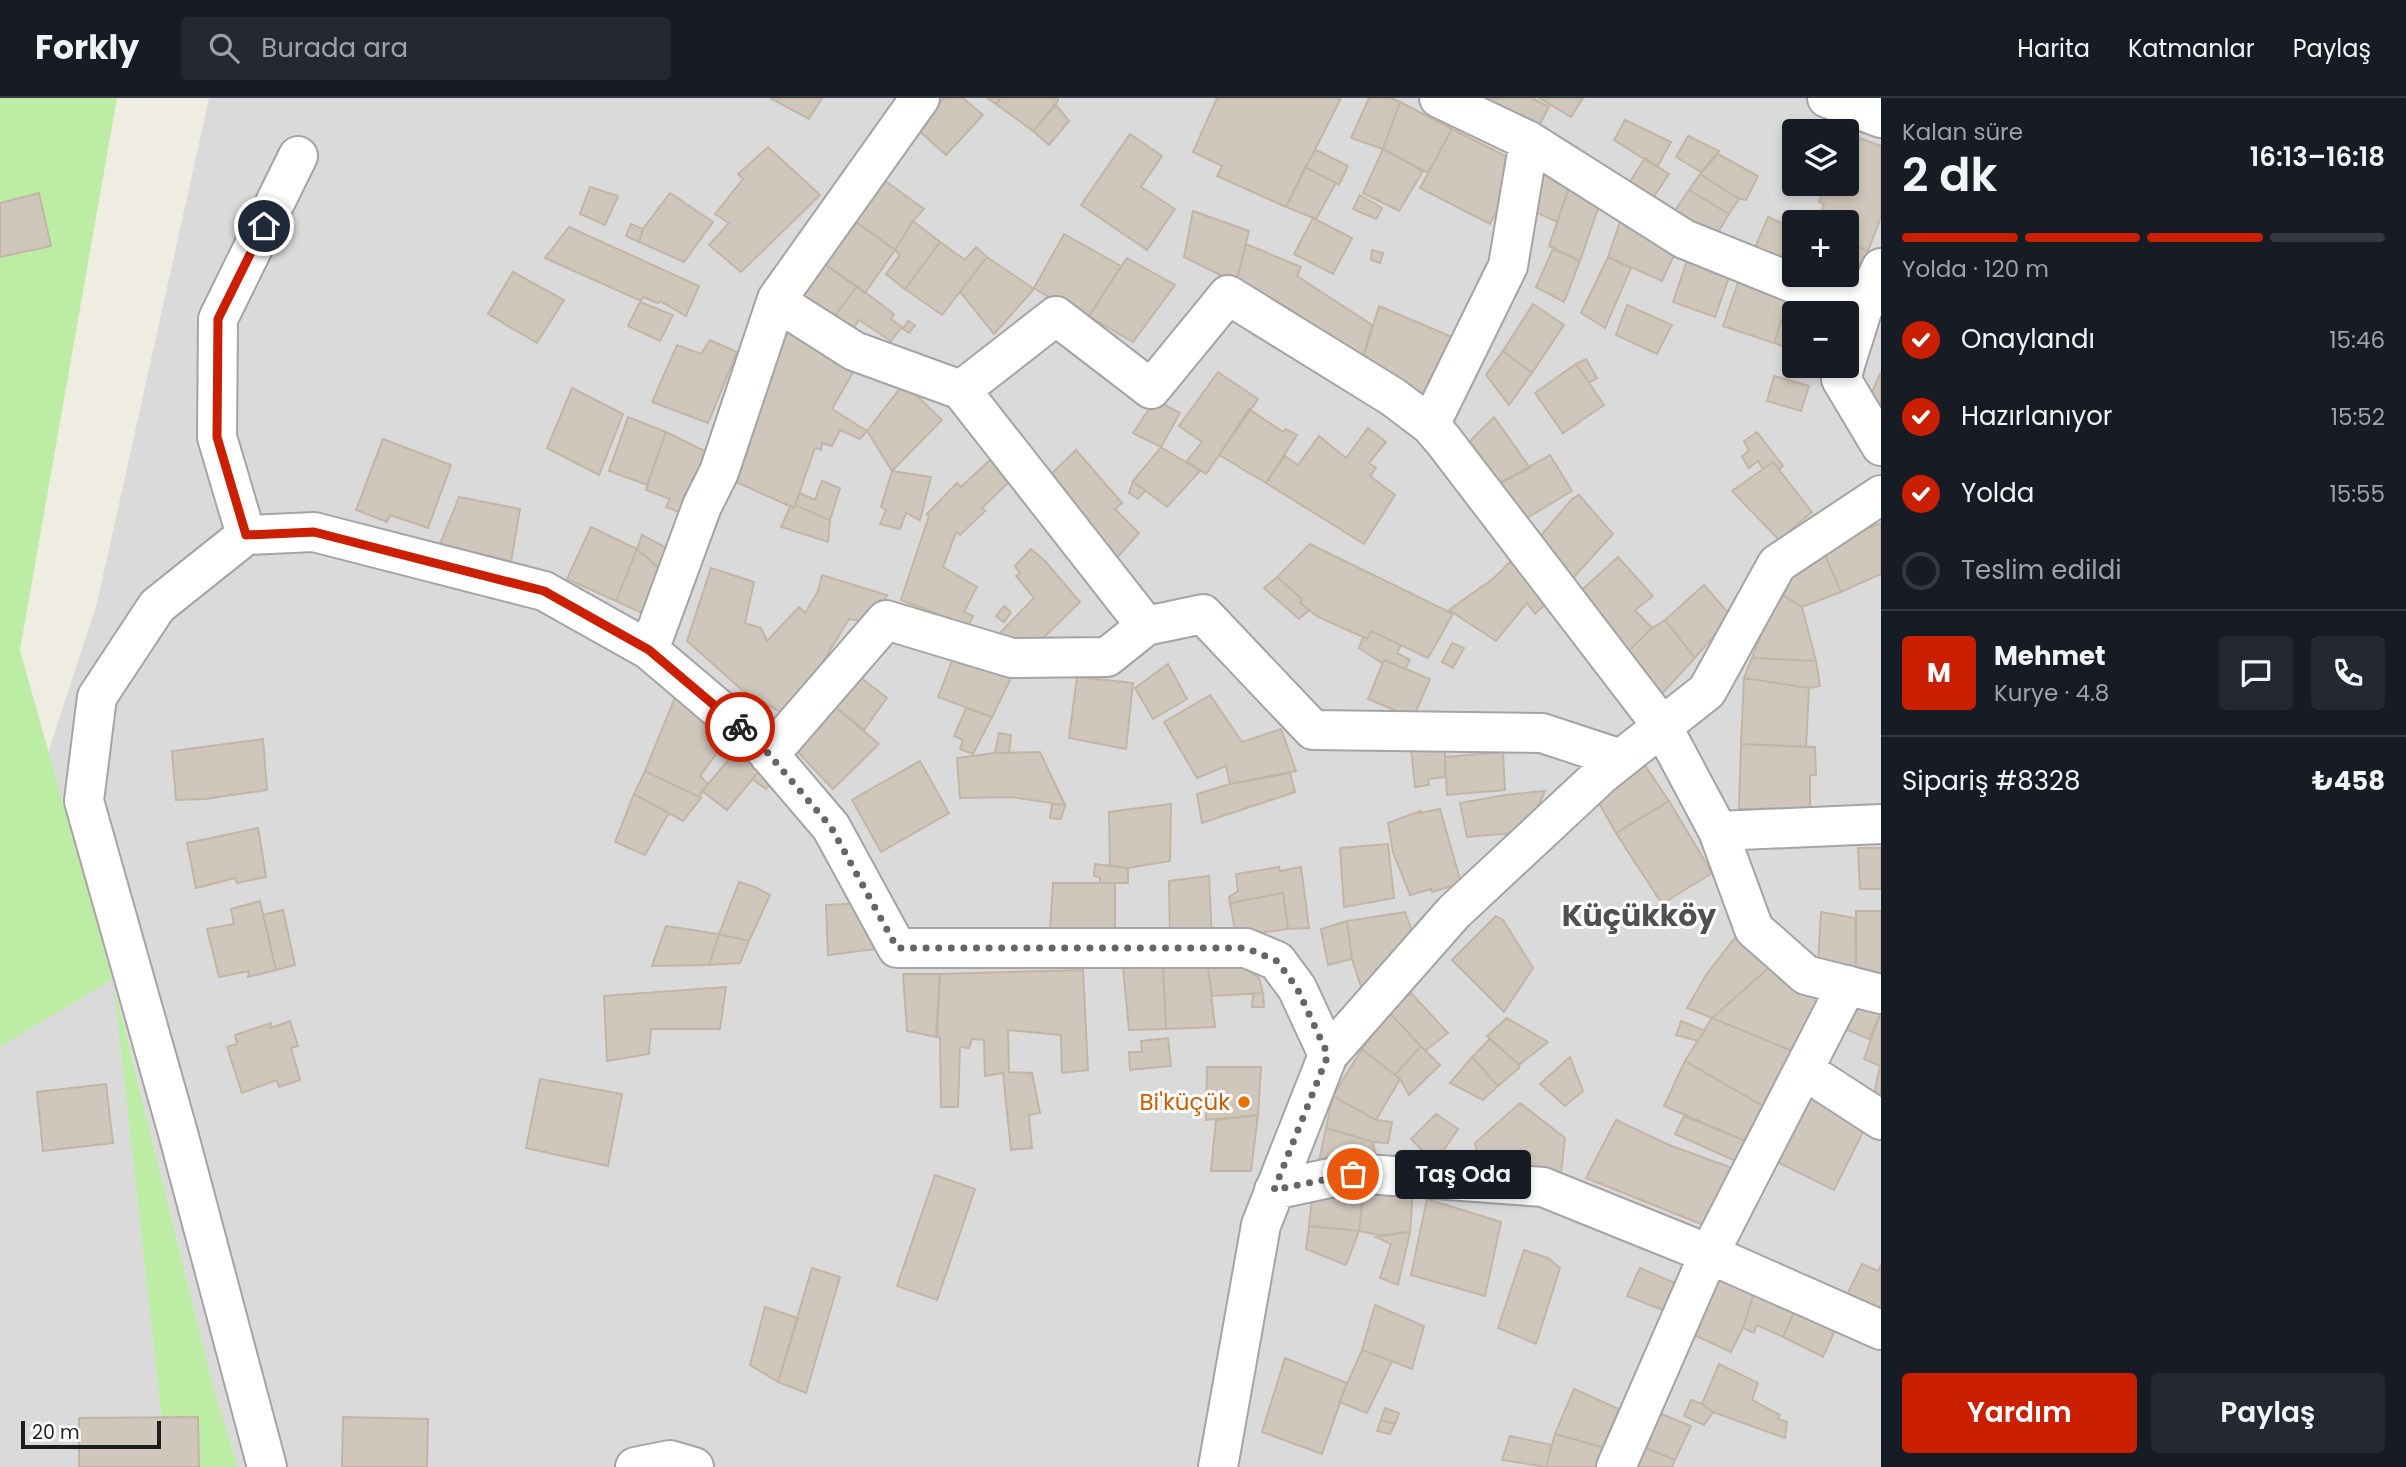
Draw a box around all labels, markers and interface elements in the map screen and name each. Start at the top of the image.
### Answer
search box [181,17,671,80]
text: Forkly [35,24,139,71]
icon: search [205,29,243,67]
text: Burada ara [261,30,408,66]
text: Harita [2017,32,2090,65]
text: Katmanlar [2128,32,2255,65]
text: Paylaş [2293,32,2371,65]
text: Kalan süre [1902,116,2023,148]
map controls [1782,119,1859,378]
button: layers [1782,119,1859,196]
text: 16:13–16:18 [2250,139,2385,175]
text: 2 dk [1902,143,1997,207]
pin [234,196,294,256]
icon: home [245,207,283,245]
button: + [1782,210,1859,287]
text: Yolda · 120 m [1902,253,2049,285]
button: − [1782,301,1859,378]
icon: check [1902,321,1940,359]
text: Onaylandı [1961,321,2095,357]
text: 15:46 [2329,324,2385,356]
icon: check [1902,398,1940,436]
text: Hazırlanıyor [1961,398,2112,434]
text: 15:52 [2331,401,2385,433]
icon: check [1902,475,1940,513]
text: Yolda [1961,475,2034,511]
text: 15:55 [2329,478,2385,510]
text: Teslim edildi [1961,552,2122,588]
button: chat [2219,636,2293,710]
button: phone [2311,636,2385,710]
text: Mehmet [1994,638,2106,674]
text: M [1927,655,1951,691]
text: Kurye · 4.8 [1994,677,2109,709]
courier [705,692,775,762]
icon: bike [721,708,759,746]
text: Sipariş #8328 [1902,763,2080,799]
text: ₺458 [2312,763,2385,799]
district label: Küçükköy [1562,894,1716,937]
place label: Bi'küçük [1139,1086,1230,1118]
marker: Bi'küçük [1236,1094,1252,1110]
pin [1323,1144,1383,1204]
callout: Taş Oda [1395,1150,1532,1198]
icon: bag [1334,1155,1372,1193]
text: Taş Oda [1415,1158,1511,1190]
button: Yardım [1902,1373,2137,1453]
button: Paylaş [2151,1373,2385,1453]
scale bar [21,1418,161,1450]
text: 20 m [32,1419,80,1446]

